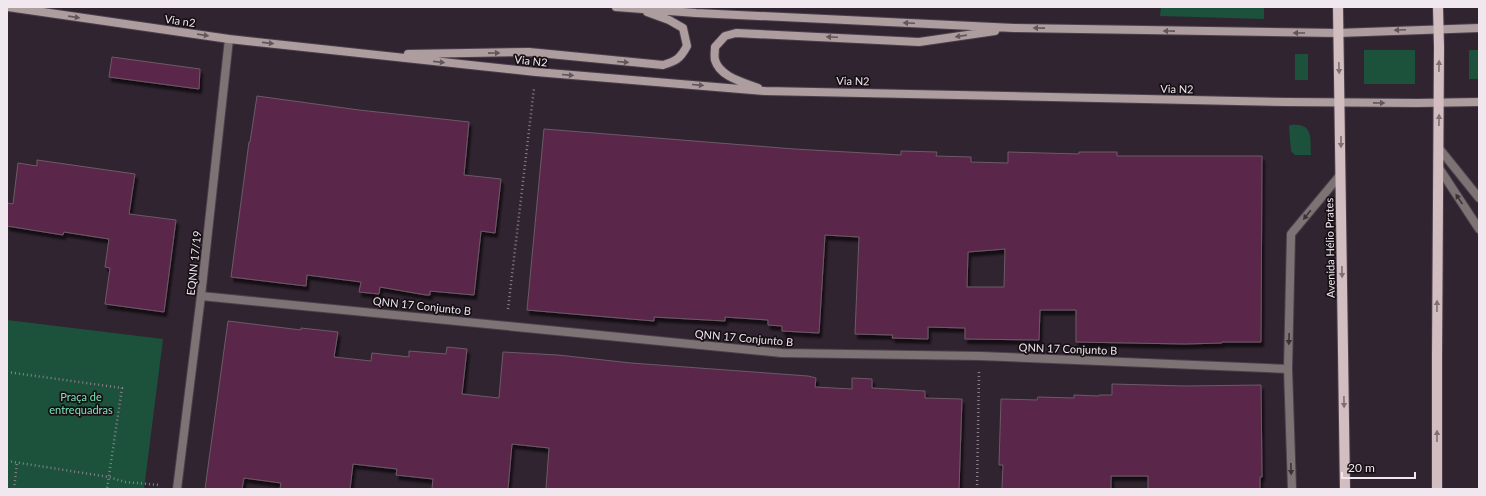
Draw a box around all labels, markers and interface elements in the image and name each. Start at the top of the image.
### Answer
street label: Via n2 [164,12,196,29]
one-way arrow [68,14,81,20]
one-way arrow [902,20,915,26]
one-way arrow [1033,25,1045,32]
one-way arrow [1393,27,1406,33]
one-way arrow [1162,28,1175,34]
one-way arrow [1292,30,1305,36]
one-way arrow [197,32,209,38]
one-way arrow [955,33,967,39]
one-way arrow [826,34,838,41]
one-way arrow [262,40,274,46]
one-way arrow [488,50,501,56]
street label: Via N2 [514,52,548,69]
one-way arrow [617,58,629,65]
one-way arrow [433,59,445,65]
one-way arrow [1436,59,1442,72]
one-way arrow [1336,62,1342,75]
one-way arrow [562,72,574,78]
street label: Via N2 [836,74,870,87]
one-way arrow [692,82,704,89]
street label: Via N2 [1160,82,1194,95]
one-way arrow [1373,100,1386,106]
one-way arrow [1435,114,1442,126]
one-way arrow [1338,136,1344,149]
one-way arrow [1455,194,1463,204]
street label: Avenida Hélio Prates [1322,198,1337,298]
one-way arrow [1303,209,1312,220]
street label: EQNN 17/19 [184,230,203,296]
one-way arrow [1339,266,1345,279]
street label: QNN 17 Conjunto B [372,294,472,317]
one-way arrow [1434,299,1440,312]
street label: QNN 17 Conjunto B [694,327,794,348]
one-way arrow [1286,333,1292,346]
street label: QNN 17 Conjunto B [1019,340,1117,357]
park label: Praça de entrequadras [49,390,113,416]
one-way arrow [1341,396,1347,409]
one-way arrow [1434,429,1440,442]
scale bar [1342,454,1415,480]
text: 20 m [1348,460,1375,475]
one-way arrow [1288,463,1295,475]

